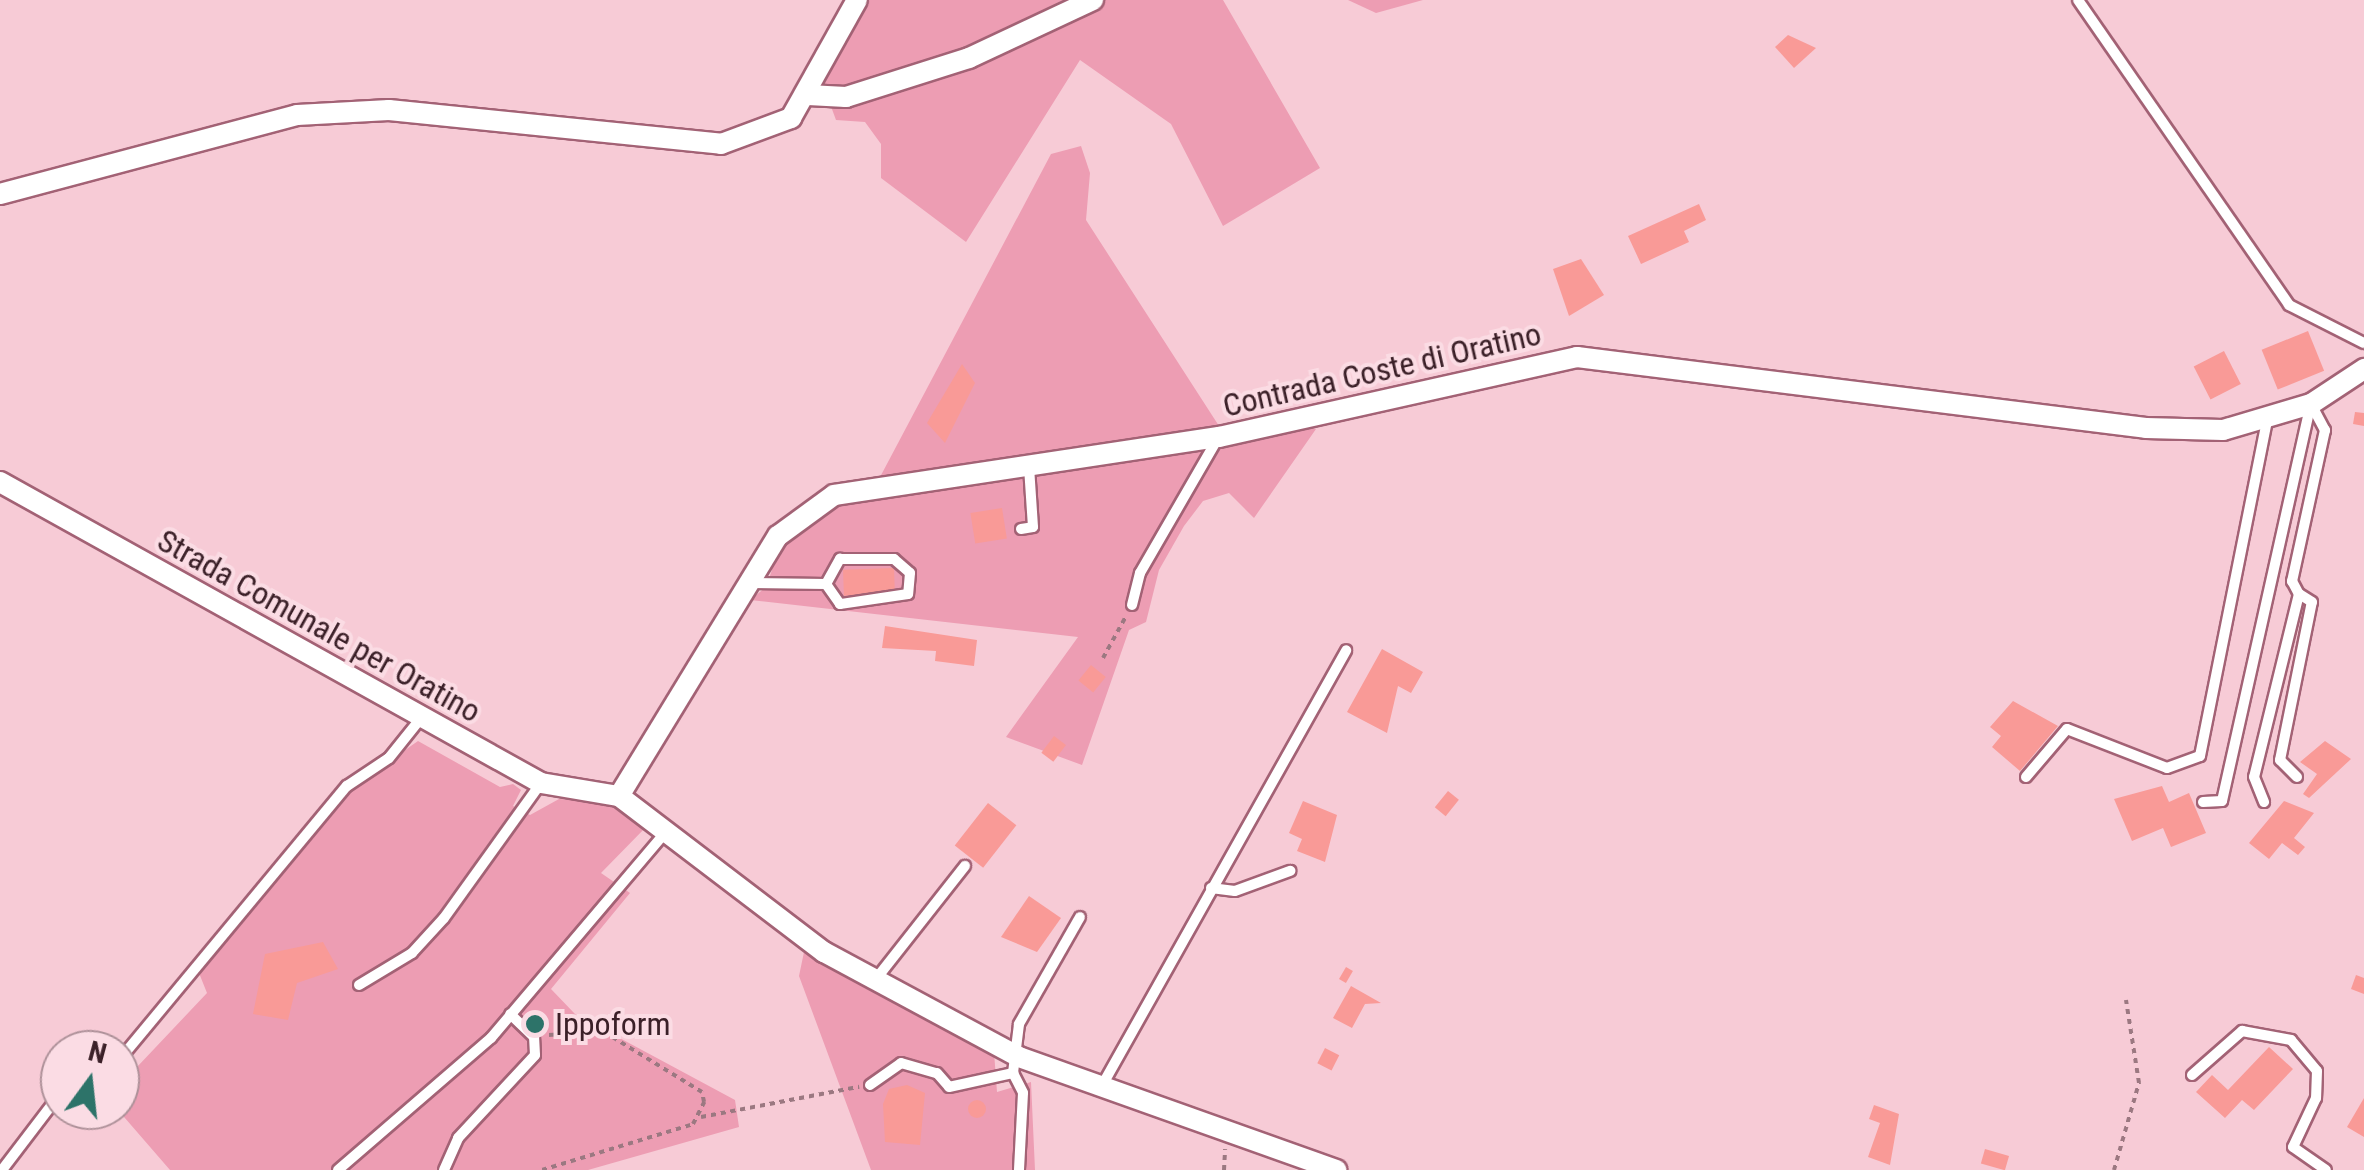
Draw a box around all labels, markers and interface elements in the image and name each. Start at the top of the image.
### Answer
street label: Contrada Coste di Oratino [1219,315,1545,425]
street label: Strada Comunale per Oratino [151,521,487,731]
place label: Ippoform [555,1005,671,1043]
marker: Ippoform [524,1013,546,1035]
north arrow [40,1030,140,1130]
text: N [85,1034,110,1071]

